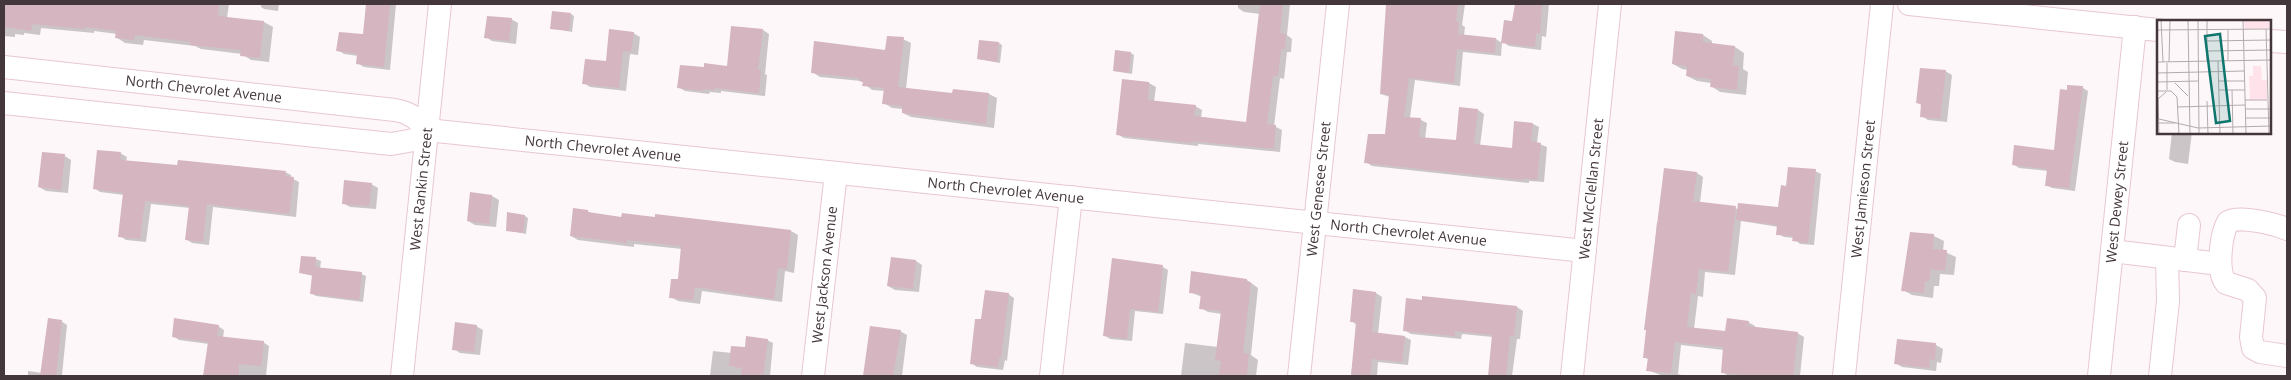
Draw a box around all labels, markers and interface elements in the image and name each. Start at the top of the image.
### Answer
inset map [2157,20,2271,134]
street label: North Chevrolet Avenue [125,70,283,107]
street label: West McClellan Street [1574,117,1607,261]
street label: West Jamieson Street [1846,119,1879,259]
street label: West Genesee Street [1302,120,1335,258]
street label: West Rankin Street [405,127,436,251]
street label: North Chevrolet Avenue [524,130,682,166]
street label: West Dewey Street [2101,140,2132,264]
street label: North Chevrolet Avenue [927,172,1085,208]
street label: West Jackson Avenue [807,205,841,344]
street label: North Chevrolet Avenue [1329,214,1488,250]

